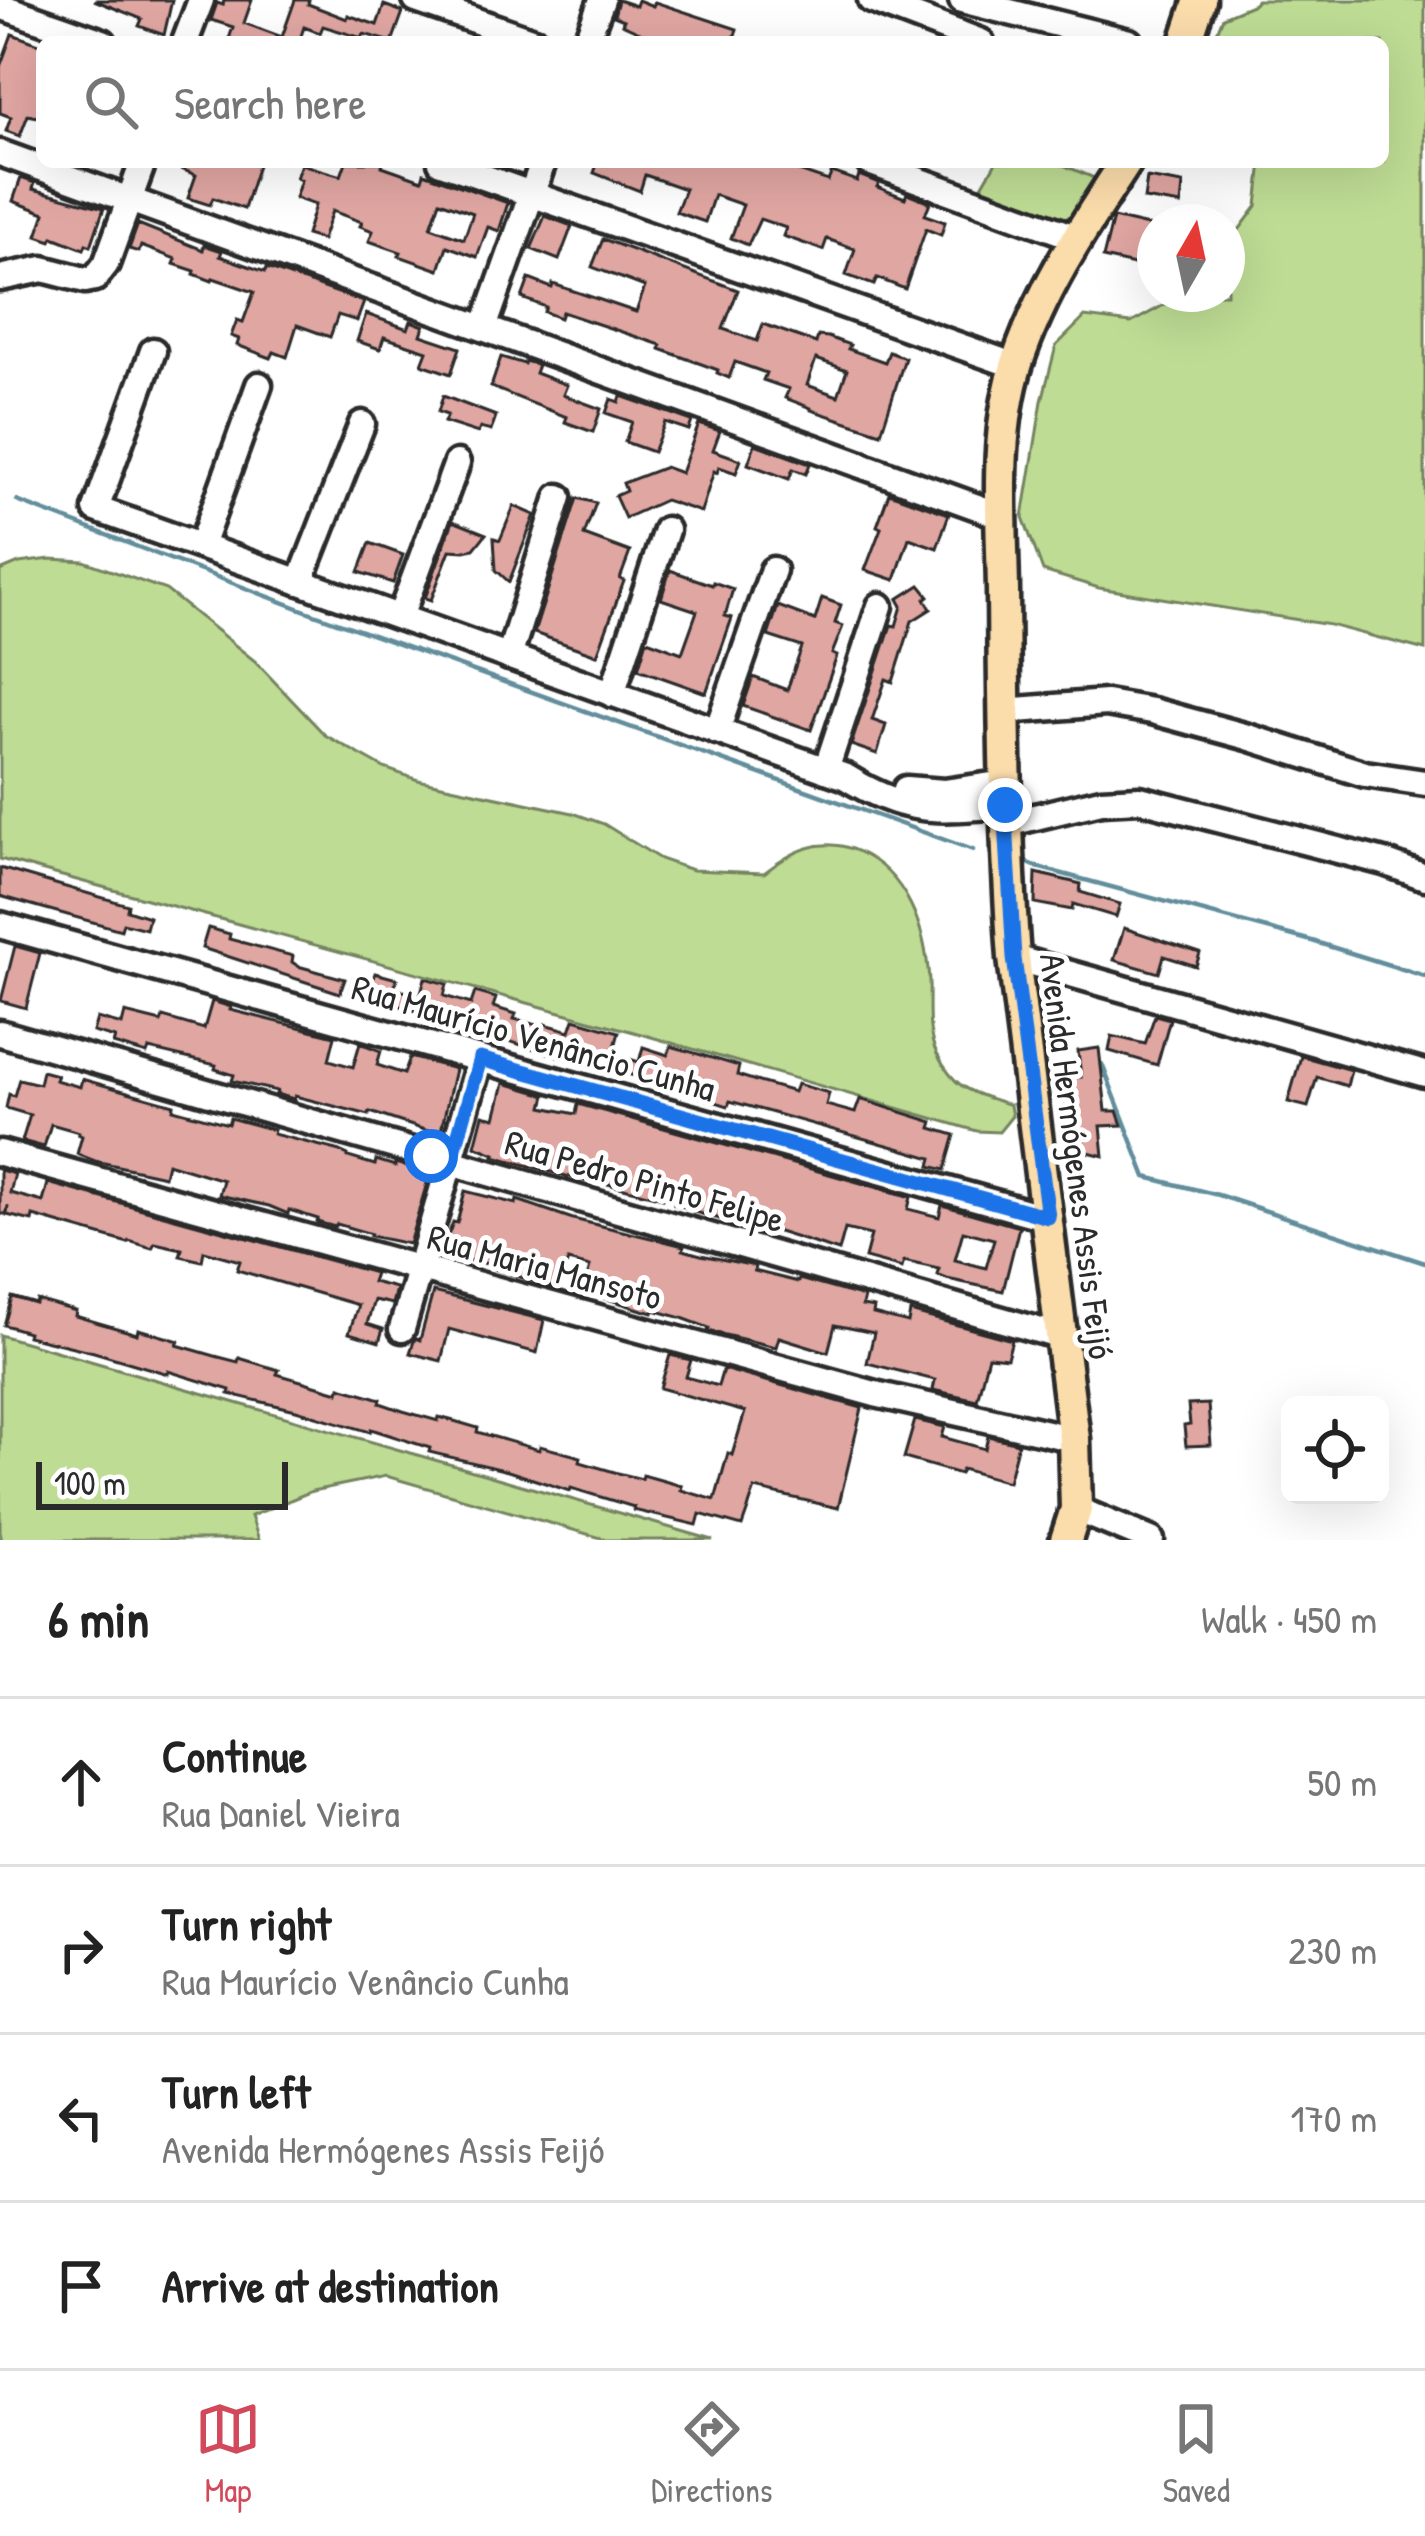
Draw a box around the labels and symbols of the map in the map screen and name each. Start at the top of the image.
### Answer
north arrow [1137,204,1245,312]
route end [978,778,1032,832]
street label: Avenida Hermógenes Assis Feijó [1029,950,1127,1362]
street label: Rua Maurício Venâncio Cunha [347,962,721,1112]
street label: Rua Pedro Pinto Felipe [500,1117,790,1243]
route start [404,1129,458,1183]
street label: Rua Maria Mansoto [423,1211,667,1321]
scale bar [36,1456,288,1509]

